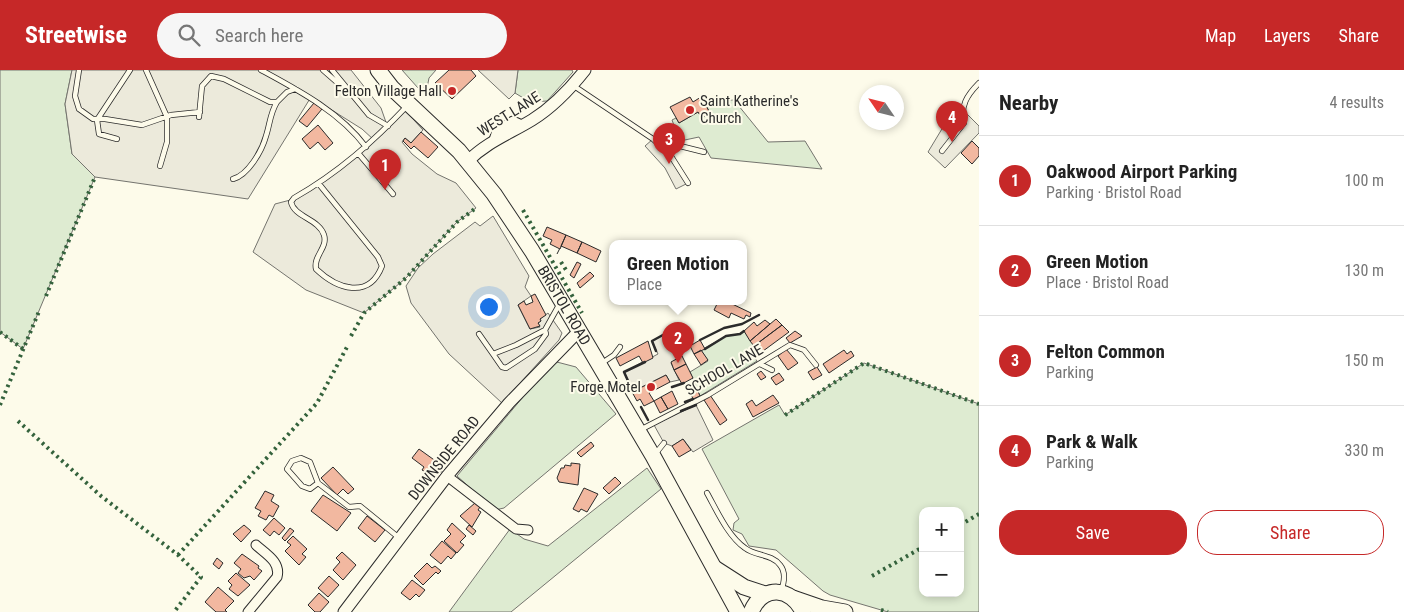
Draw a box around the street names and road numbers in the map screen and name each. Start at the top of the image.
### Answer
street label: WEST LANE [474,88,544,140]
street label: BRISTOL ROAD [534,263,595,348]
street label: SCHOOL LANE [682,340,766,400]
street label: DOWNSIDE ROAD [404,412,484,504]

